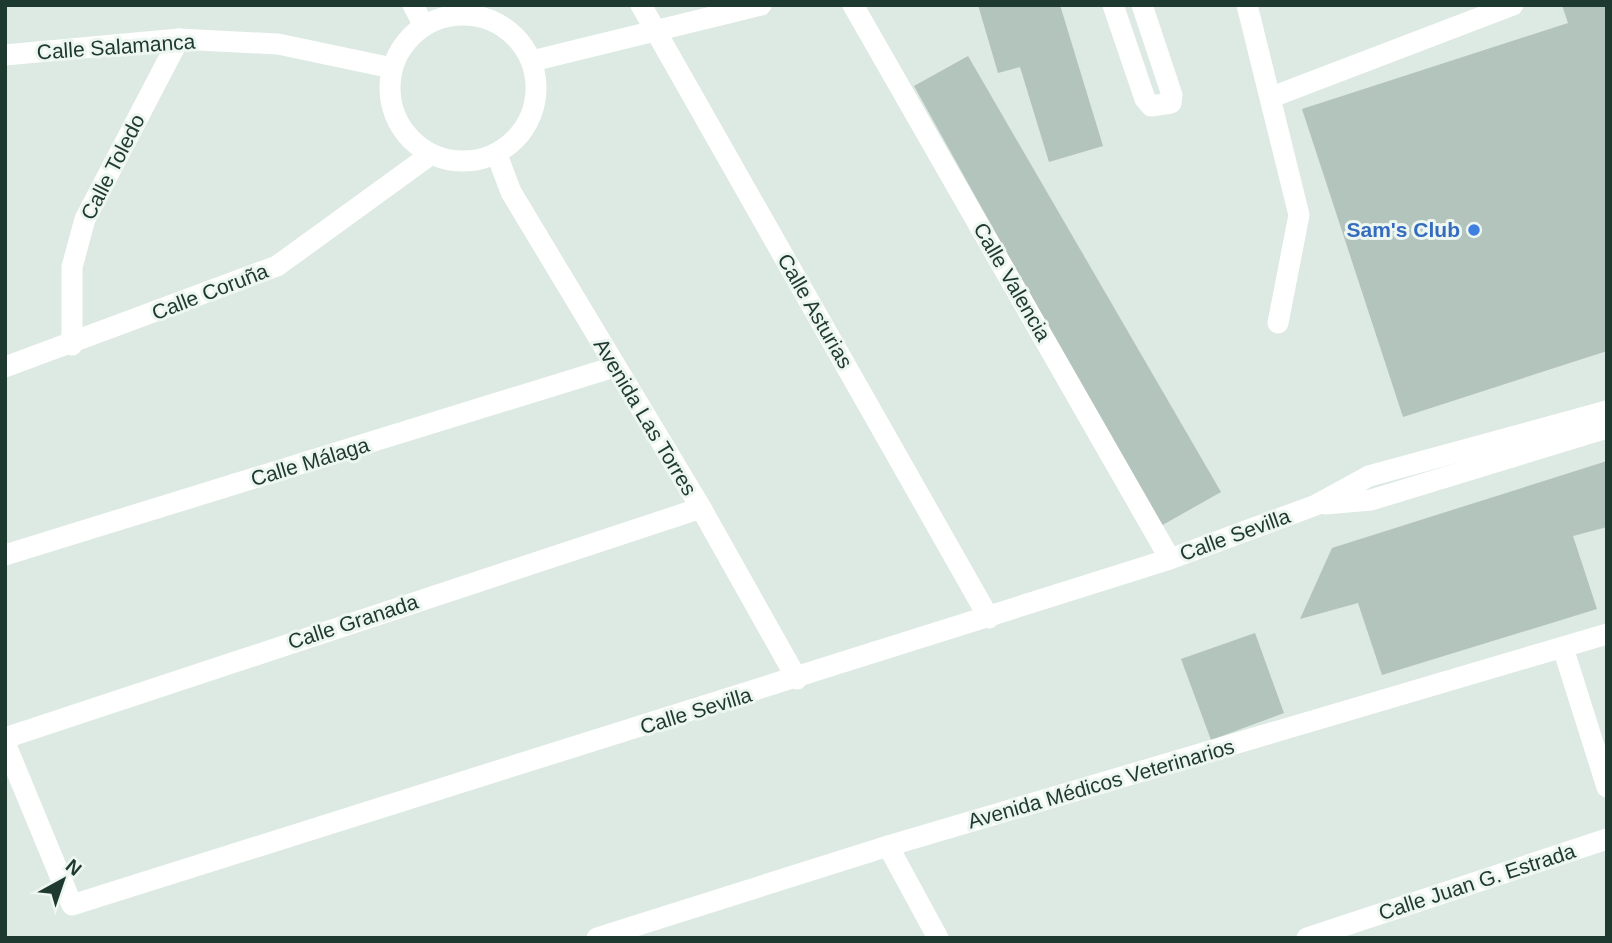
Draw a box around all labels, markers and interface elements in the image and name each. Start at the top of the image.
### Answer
street label: Calle Salamanca [36,29,196,64]
street label: Calle Toledo [76,110,149,223]
place label: Sam's Club [1346,218,1460,241]
street label: Calle Valencia [969,219,1056,345]
marker: Sam's Club [1466,222,1482,238]
street label: Calle Asturias [773,249,857,372]
street label: Calle Coruña [148,259,271,324]
street label: Avenida Las Torres [589,334,701,499]
street label: Calle Málaga [248,433,372,490]
street label: Calle Sevilla [1177,504,1293,565]
street label: Calle Granada [285,590,421,653]
street label: Calle Sevilla [637,683,755,738]
street label: Avenida Médicos Veterinarios [965,734,1237,833]
street label: Calle Juan G. Estrada [1376,839,1578,924]
north arrow [28,845,98,915]
text: N [62,855,86,880]

